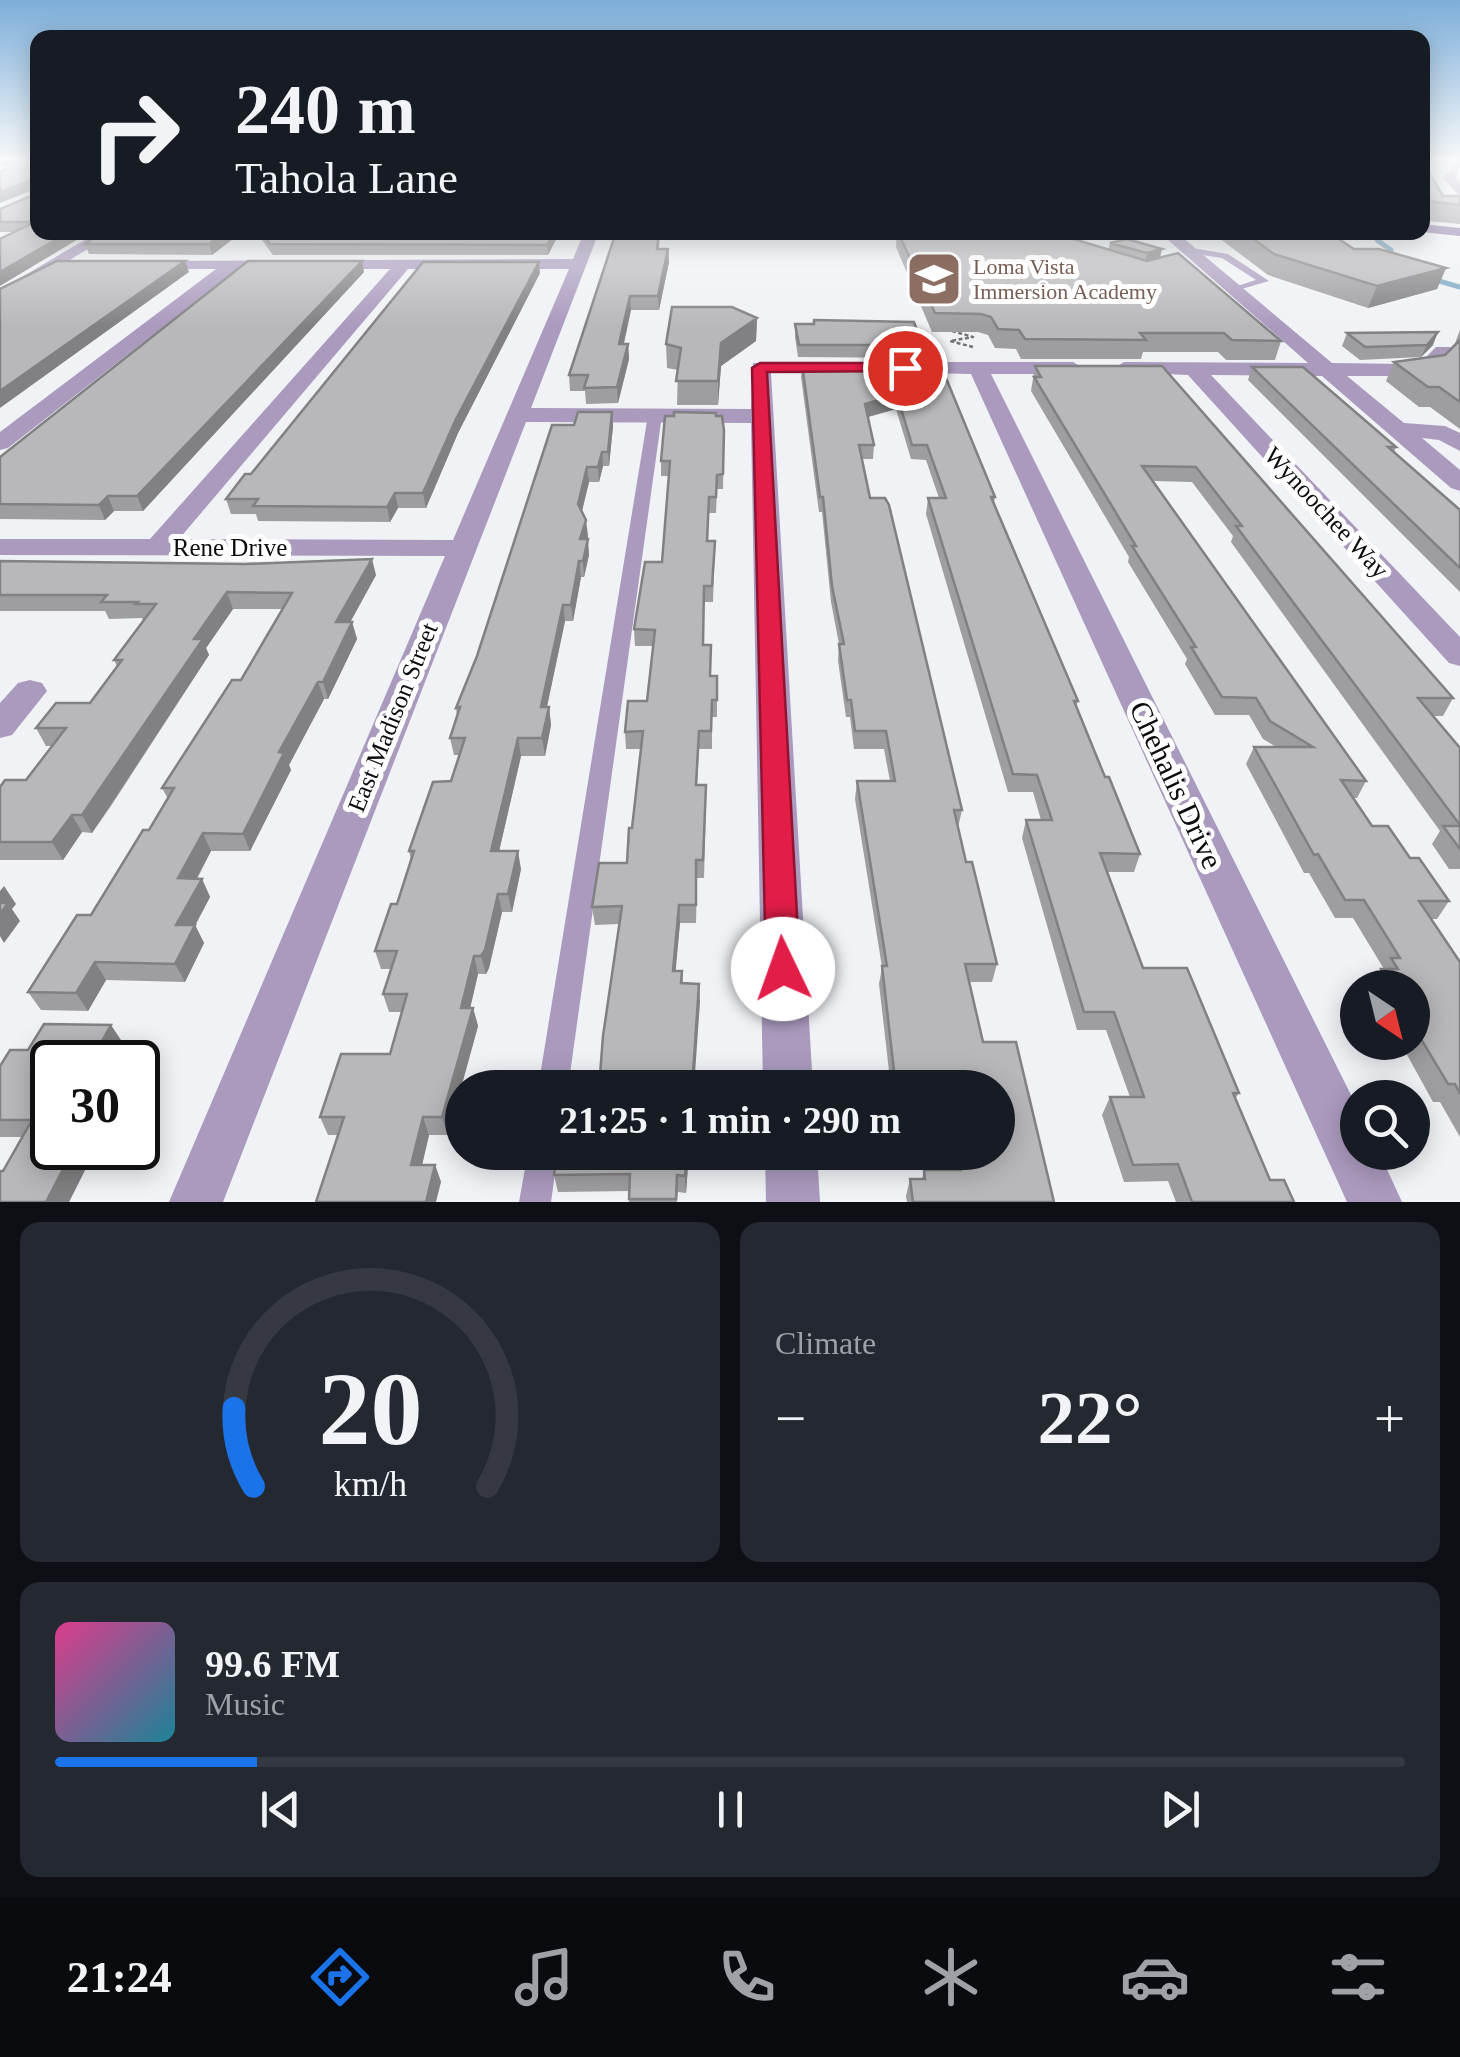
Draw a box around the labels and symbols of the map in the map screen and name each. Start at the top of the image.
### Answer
school or university icon: Loma Vista Immersion Academy [904,249,964,309]
place label: Loma Vista Immersion Academy [973,254,1157,304]
pin [863,326,948,411]
street label: Wynoochee Way [1259,441,1394,584]
street label: Rene Drive [173,534,287,561]
street label: East Madison Street [342,619,443,816]
street label: Chehalis Drive [1123,696,1230,874]
position arrow [731,917,835,1021]
north arrow [1340,970,1430,1060]
speed limit sign: 30 [30,1040,160,1170]

